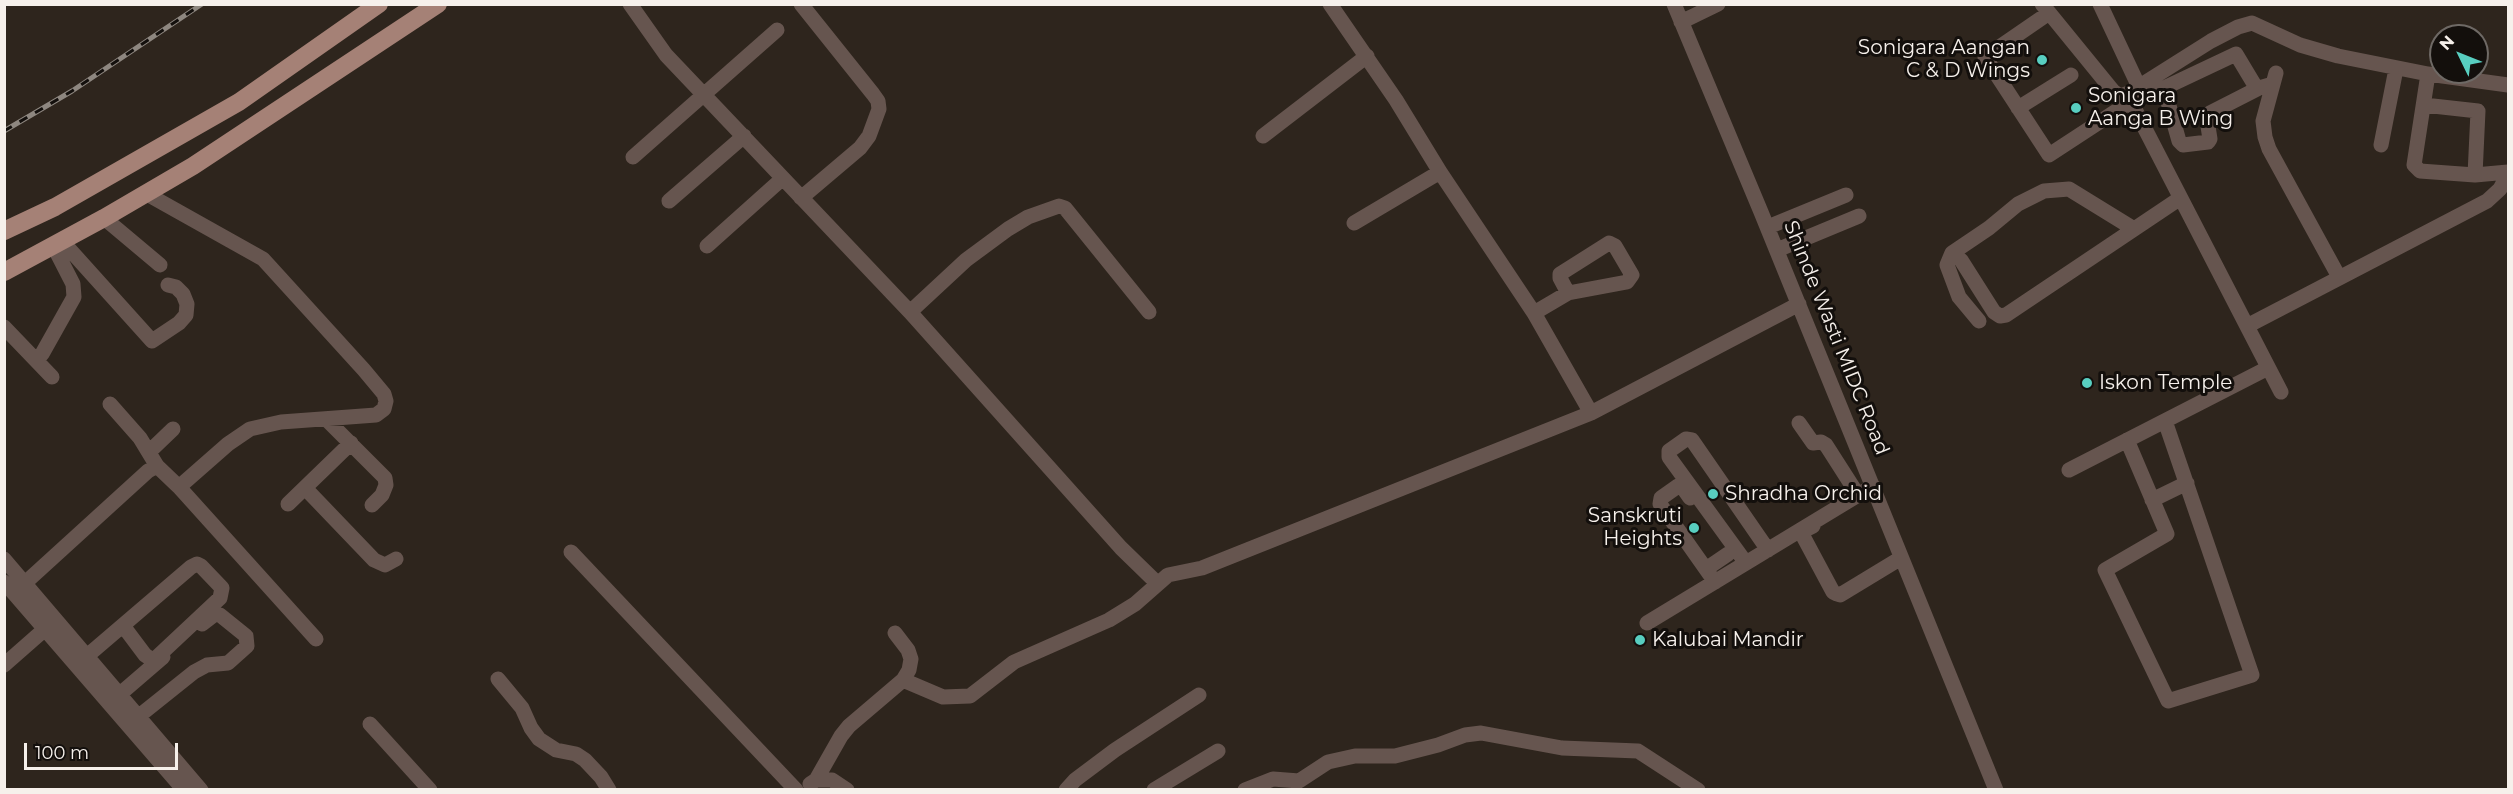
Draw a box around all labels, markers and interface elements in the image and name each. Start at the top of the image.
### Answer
north arrow [2429,24,2489,84]
text: N [2436,32,2458,54]
place label: Sonigara Aangan C & D Wings [1858,36,2030,83]
marker: Sonigara Aangan C & D Wings [2035,53,2049,67]
place label: Sonigara Aanga B Wing [2088,84,2233,131]
marker: Sonigara Aanga B Wing [2069,101,2083,115]
street label: Shinde Wasti MIDC Road [1778,217,1894,459]
place label: Iskon Temple [2099,371,2232,395]
marker: Iskon Temple [2080,376,2094,390]
place label: Shradha Orchid [1725,482,1882,506]
marker: Shradha Orchid [1706,487,1720,501]
place label: Sanskruti Heights [1588,504,1682,551]
marker: Sanskruti Heights [1687,521,1701,535]
place label: Kalubai Mandir [1652,628,1804,652]
marker: Kalubai Mandir [1633,633,1647,647]
scale bar [27,731,182,769]
text: 100 m [35,742,89,764]

